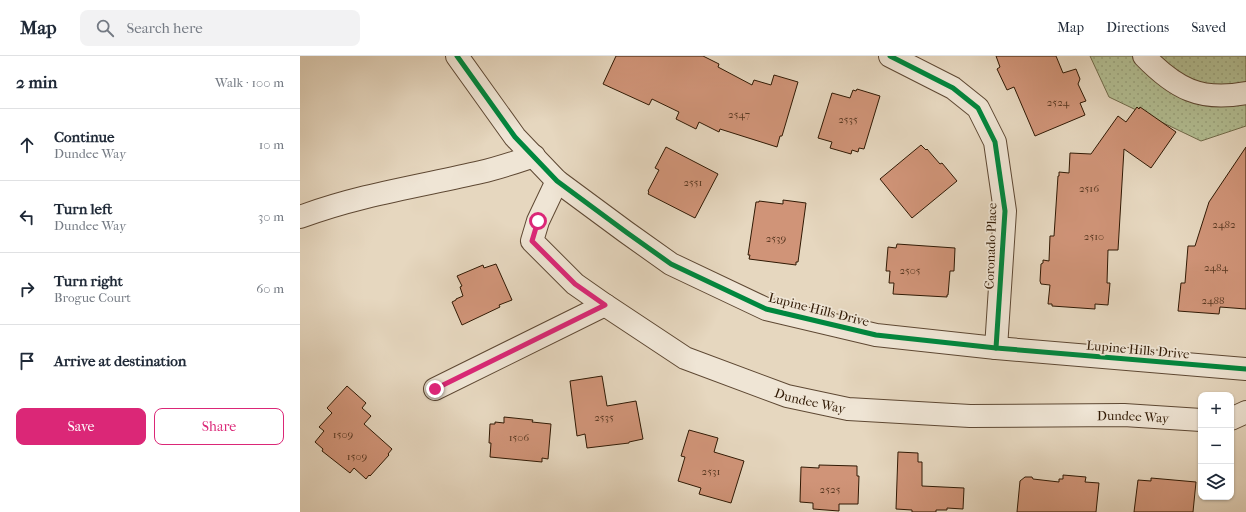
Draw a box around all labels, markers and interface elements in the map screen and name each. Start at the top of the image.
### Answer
search box [80,10,360,46]
text: Map [20,17,56,39]
icon: search [94,17,116,39]
text: Search here [126,19,203,37]
text: Map [1057,19,1084,36]
text: Directions [1106,19,1169,36]
text: Saved [1191,19,1226,36]
text: 2 min [16,72,57,92]
text: Walk · 100 m [215,75,284,90]
house number: 2524 [1047,96,1070,109]
house number: 2547 [728,108,750,121]
house number: 2535 [838,113,858,126]
text: Continue [54,128,114,146]
icon: ahead [16,134,38,156]
text: 10 m [259,137,284,152]
text: Dundee Way [54,146,126,161]
house number: 2551 [683,176,703,189]
house number: 2516 [1079,182,1099,195]
text: Turn left [54,200,112,218]
street label: Coronado Place [981,202,1000,290]
icon: left [16,206,38,228]
text: 30 m [258,209,284,224]
route start [529,212,547,230]
text: Dundee Way [54,218,126,233]
house number: 2482 [1212,218,1236,231]
house number: 2510 [1084,230,1104,243]
house number: 2539 [766,232,787,245]
house number: 2484 [1204,261,1229,274]
house number: 2505 [899,264,921,277]
text: Turn right [54,272,123,290]
icon: right [16,278,38,300]
text: 60 m [256,281,284,296]
text: Brogue Court [54,290,131,305]
street label: Lupine Hills Drive [767,290,871,329]
house number: 2488 [1201,294,1225,307]
street label: Lupine Hills Drive [1086,338,1191,362]
icon: arrive [16,350,38,372]
text: Arrive at destination [54,352,186,370]
route end [426,380,444,398]
street label: Dundee Way [773,385,848,416]
map controls [1198,392,1234,500]
button: + [1198,392,1234,428]
button: Save [16,408,146,445]
button: Share [154,408,284,445]
street label: Dundee Way [1097,408,1171,426]
house number: 2535 [594,411,614,424]
house number: 1509 [333,428,353,441]
button: − [1198,428,1234,464]
house number: 1506 [509,431,529,444]
house number: 1509 [347,450,367,463]
button: layers [1198,464,1234,500]
house number: 2531 [702,465,720,478]
house number: 2525 [820,483,841,496]

